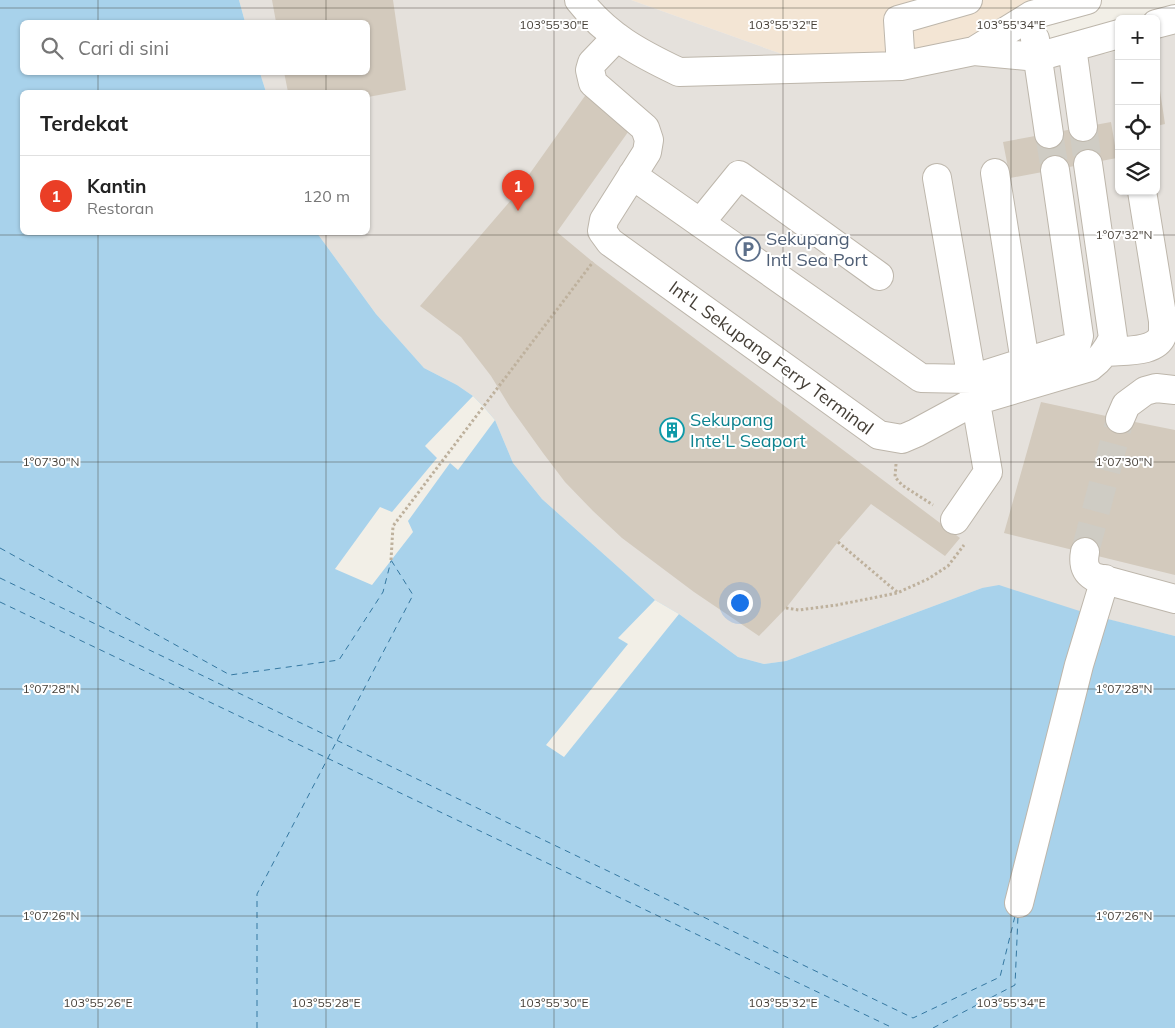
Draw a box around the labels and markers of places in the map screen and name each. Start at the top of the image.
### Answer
pin: 1 [502,170,534,211]
place label: Sekupang Intl Sea Port [766,227,868,271]
parking icon: Sekupang Intl Sea Port [735,236,761,262]
place label: Sekupang Inte'L Seaport [690,408,806,452]
building icon: Sekupang Inte'L Seaport [659,417,685,443]

